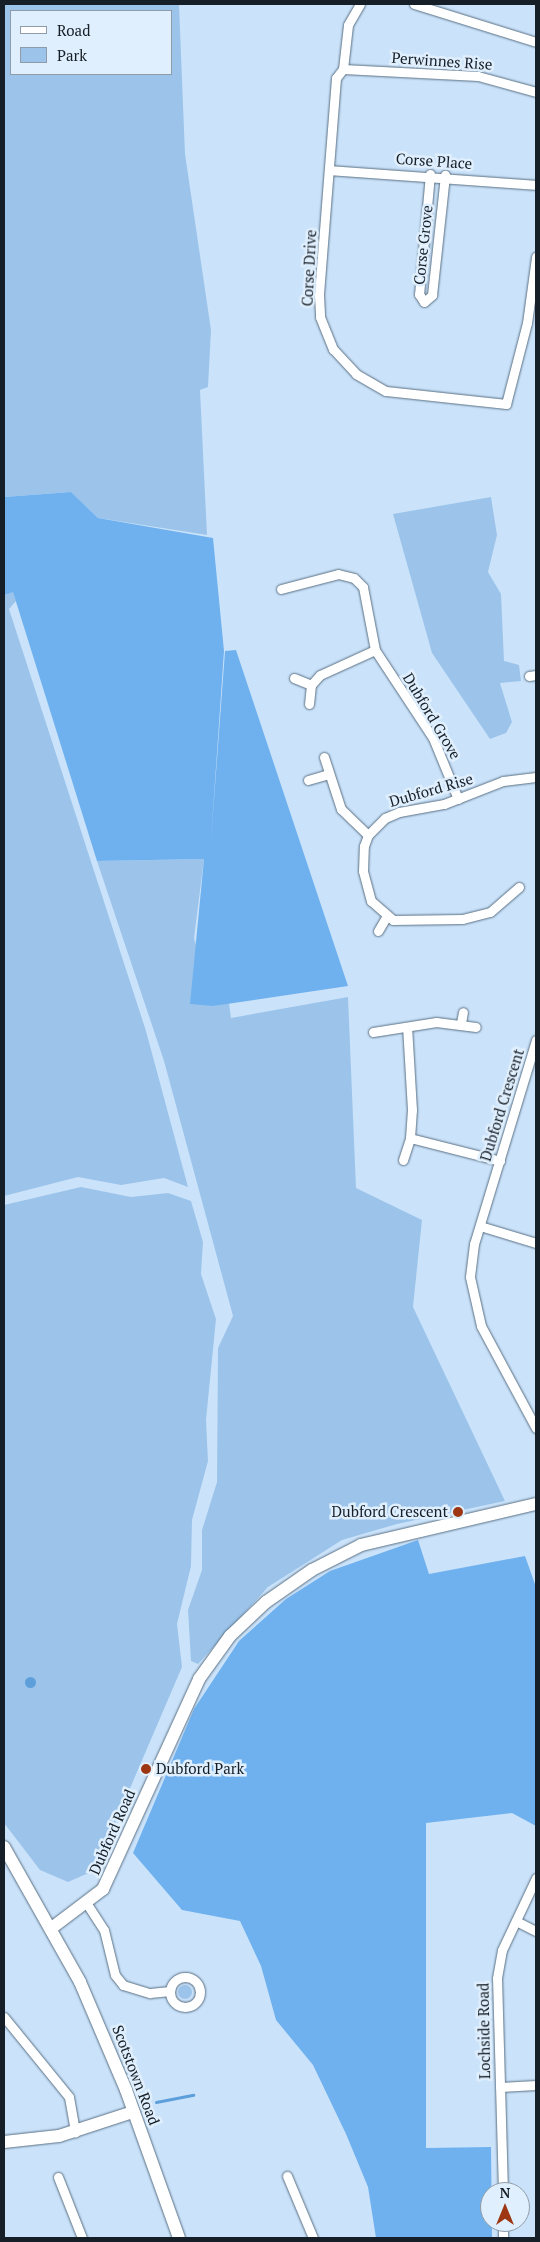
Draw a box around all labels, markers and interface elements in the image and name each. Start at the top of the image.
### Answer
legend [10,10,172,75]
text: Road [57,20,90,40]
text: Park [57,45,87,65]
street label: Perwinnes Rise [391,48,493,74]
street label: Corse Place [395,149,473,173]
street label: Corse Grove [410,204,436,286]
street label: Corse Drive [298,229,320,307]
street label: Dubford Grove [399,670,465,762]
street label: Dubford Rise [387,769,475,811]
street label: Dubford Crescent [476,1047,528,1163]
place label: Dubford Crescent [332,1503,448,1521]
marker: Dubford Crescent [452,1506,464,1518]
place label: Dubford Park [156,1760,244,1778]
marker: Dubford Park [140,1763,152,1775]
street label: Dubford Road [85,1786,139,1878]
street label: Lochside Road [474,1983,494,2079]
street label: Scotstown Road [109,2022,163,2128]
north arrow [480,2182,530,2232]
text: N [500,2183,510,2202]

